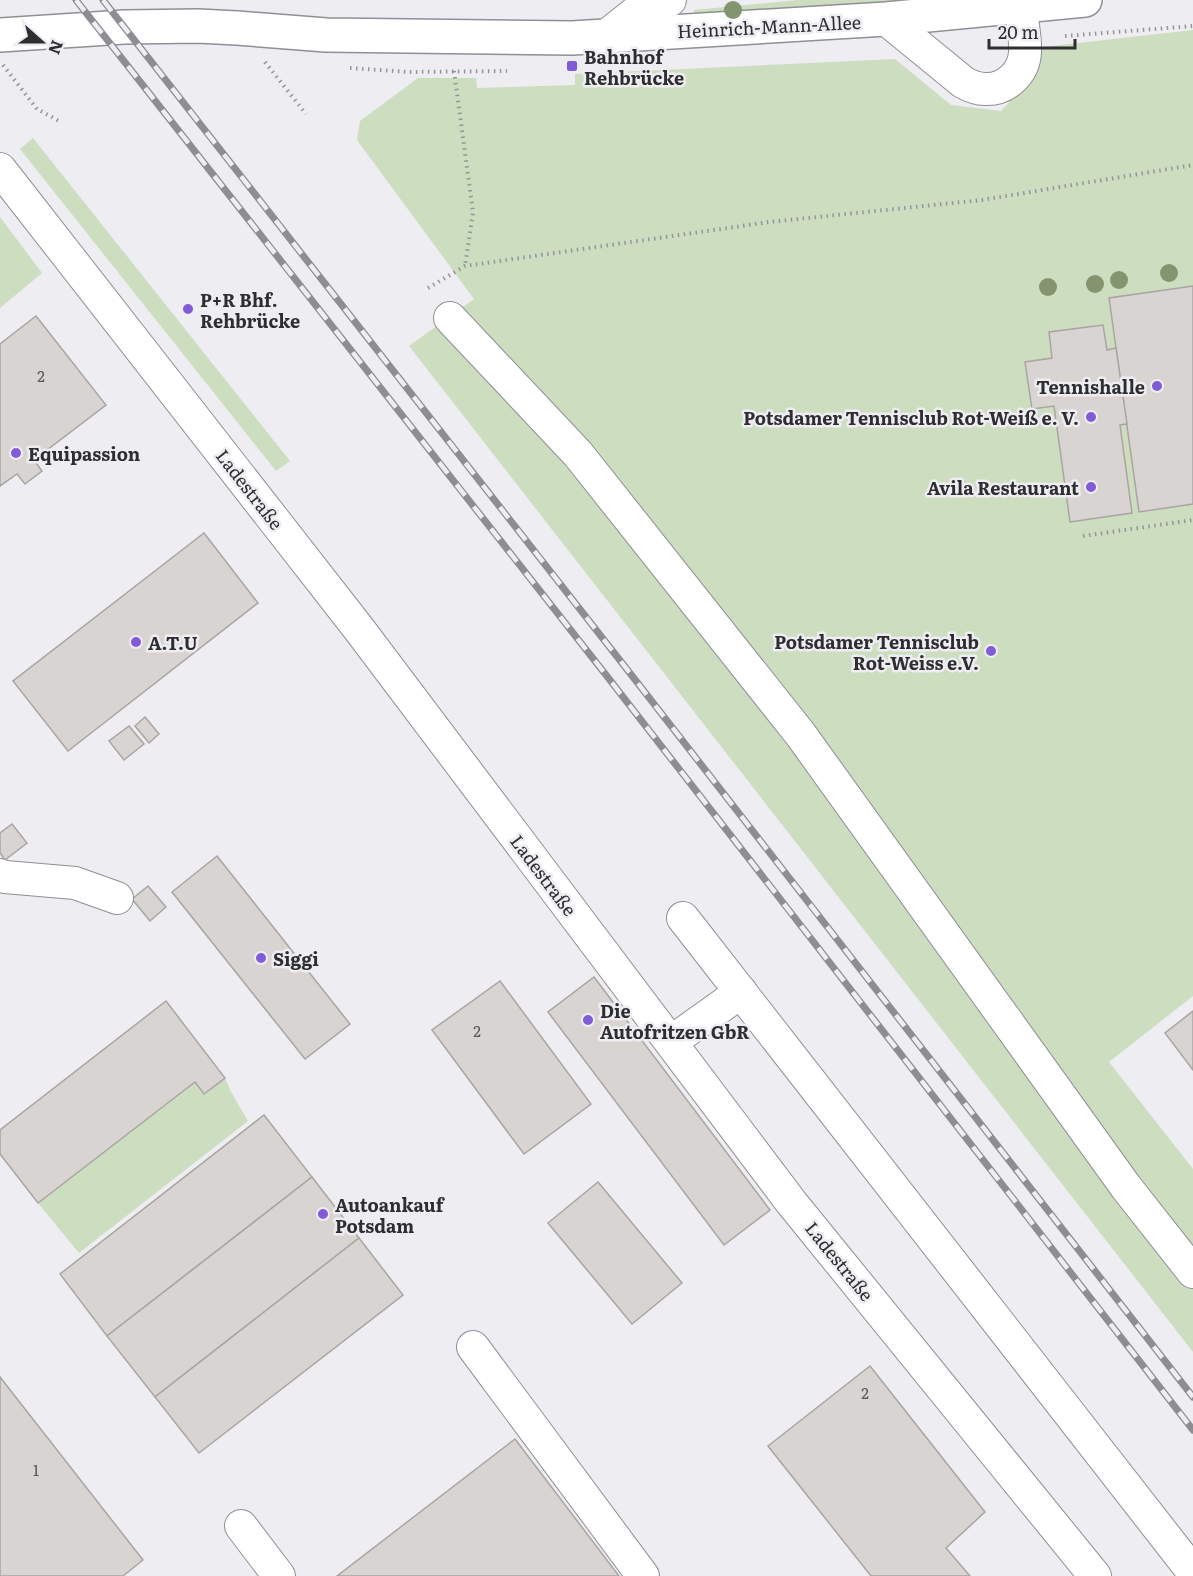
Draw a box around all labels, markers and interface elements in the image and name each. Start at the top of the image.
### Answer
street label: Heinrich-Mann-Allee [676,8,862,44]
north arrow [12,12,72,72]
scale bar [989,12,1074,50]
text: 20 m [998,18,1039,45]
text: N [43,37,71,58]
place label: Bahnhof Rehbrücke [584,43,684,91]
marker: Bahnhof Rehbrücke [565,59,579,73]
place label: P+R Bhf. Rehbrücke [200,286,300,334]
marker: P+R Bhf. Rehbrücke [181,302,195,316]
house number: 2 [37,364,45,387]
place label: Tennishalle [1036,373,1145,400]
marker: Tennishalle [1150,379,1164,393]
place label: Potsdamer Tennisclub Rot-Weiß e. V. [743,404,1079,431]
marker: Potsdamer Tennisclub Rot-Weiß e. V. [1084,410,1098,424]
place label: Equipassion [28,440,141,467]
street label: Ladestraße [210,443,290,535]
marker: Equipassion [9,446,23,460]
place label: Avila Restaurant [927,474,1079,501]
marker: Avila Restaurant [1084,480,1098,494]
place label: Potsdamer Tennisclub Rot-Weiss e.V. [774,628,979,676]
place label: A.T.U [148,629,198,656]
marker: A.T.U [129,635,143,649]
marker: Potsdamer Tennisclub Rot-Weiss e.V. [984,644,998,658]
street label: Ladestraße [504,829,584,921]
place label: Siggi [273,945,319,972]
marker: Siggi [254,951,268,965]
place label: Die Autofritzen GbR [600,997,750,1045]
marker: Die Autofritzen GbR [581,1013,595,1027]
house number: 2 [473,1019,481,1042]
place label: Autoankauf Potsdam [335,1191,446,1239]
marker: Autoankauf Potsdam [316,1207,330,1221]
street label: Ladestraße [799,1215,881,1307]
house number: 2 [861,1381,869,1404]
house number: 1 [33,1458,39,1481]

